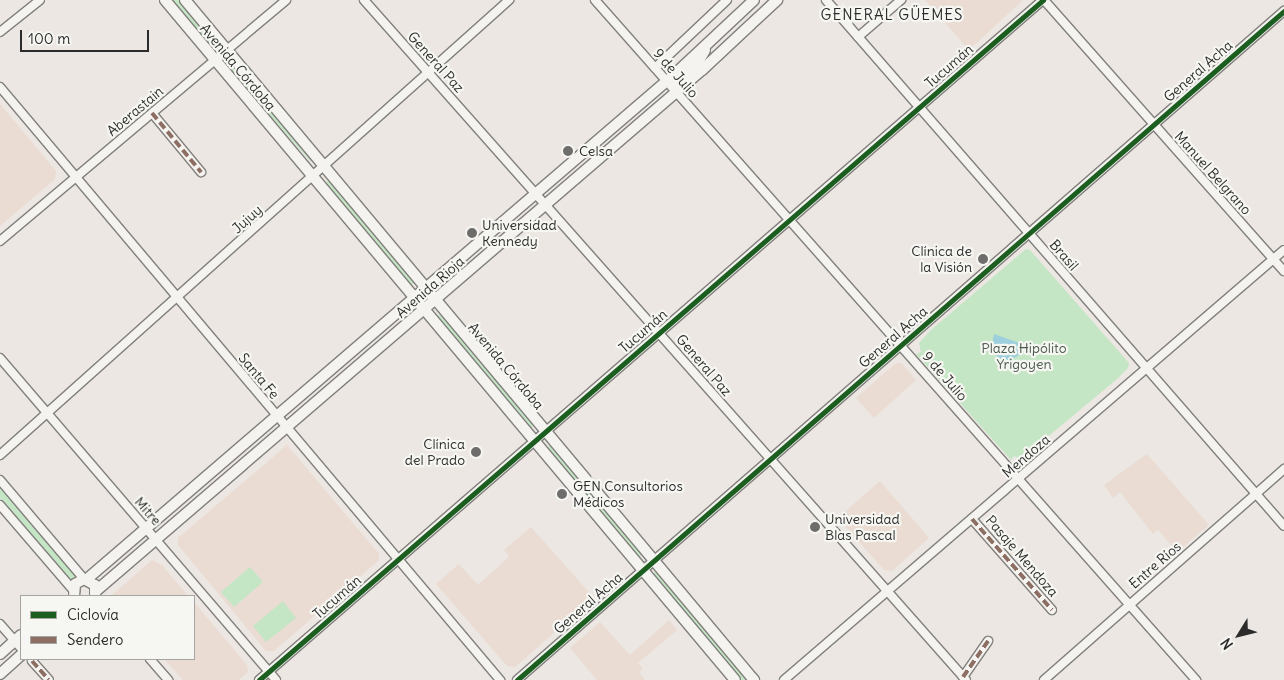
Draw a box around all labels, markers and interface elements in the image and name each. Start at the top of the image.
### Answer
district label: GENERAL GÜEMES [819,6,965,24]
scale bar [22,20,151,52]
street label: Avenida Córdoba [197,20,279,114]
street label: General Paz [404,28,468,96]
text: 100 m [28,29,70,48]
street label: General Acha [1160,37,1236,105]
street label: Tucumán [922,41,976,91]
street label: 9 de Julio [650,45,702,101]
street label: Aberastain [104,83,166,139]
street label: Manuel Belgrano [1171,128,1255,218]
place label: Celsa [579,143,613,159]
marker: Celsa [561,144,575,158]
street label: Jujuy [229,201,265,237]
place label: Universidad Kennedy [482,217,557,250]
marker: Universidad Kennedy [466,227,478,239]
street label: Brasil [1046,236,1082,274]
place label: Clínica de la Visión [911,243,972,276]
marker: Clínica de la Visión [976,252,990,266]
street label: Avenida Rioja [392,253,468,321]
street label: General Acha [855,303,931,371]
street label: Tucumán [616,306,670,356]
street label: Avenida Córdoba [465,319,547,413]
street label: General Paz [673,331,735,399]
park label: Plaza Hipólito Yrigoyen [981,340,1067,372]
street label: 9 de Julio [919,348,971,404]
street label: Santa Fe [235,350,283,402]
street label: Mendoza [999,431,1053,481]
place label: Clínica del Prado [405,436,465,468]
marker: Clínica del Prado [469,445,483,459]
place label: GEN Consultorios Médicos [573,478,683,511]
marker: GEN Consultorios Médicos [555,487,569,501]
street label: Mitre [131,493,165,529]
place label: Universidad Blas Pascal [825,511,900,544]
street label: Pasaje Mendoza [982,512,1062,600]
marker: Universidad Blas Pascal [809,521,821,533]
street label: Entre Ríos [1126,538,1184,592]
street label: General Acha [550,569,626,637]
street label: Tucumán [310,572,364,622]
legend [20,595,195,660]
text: Ciclovía [67,605,119,624]
north arrow [1214,610,1264,660]
text: Sendero [67,630,123,649]
text: N [1217,635,1237,653]

